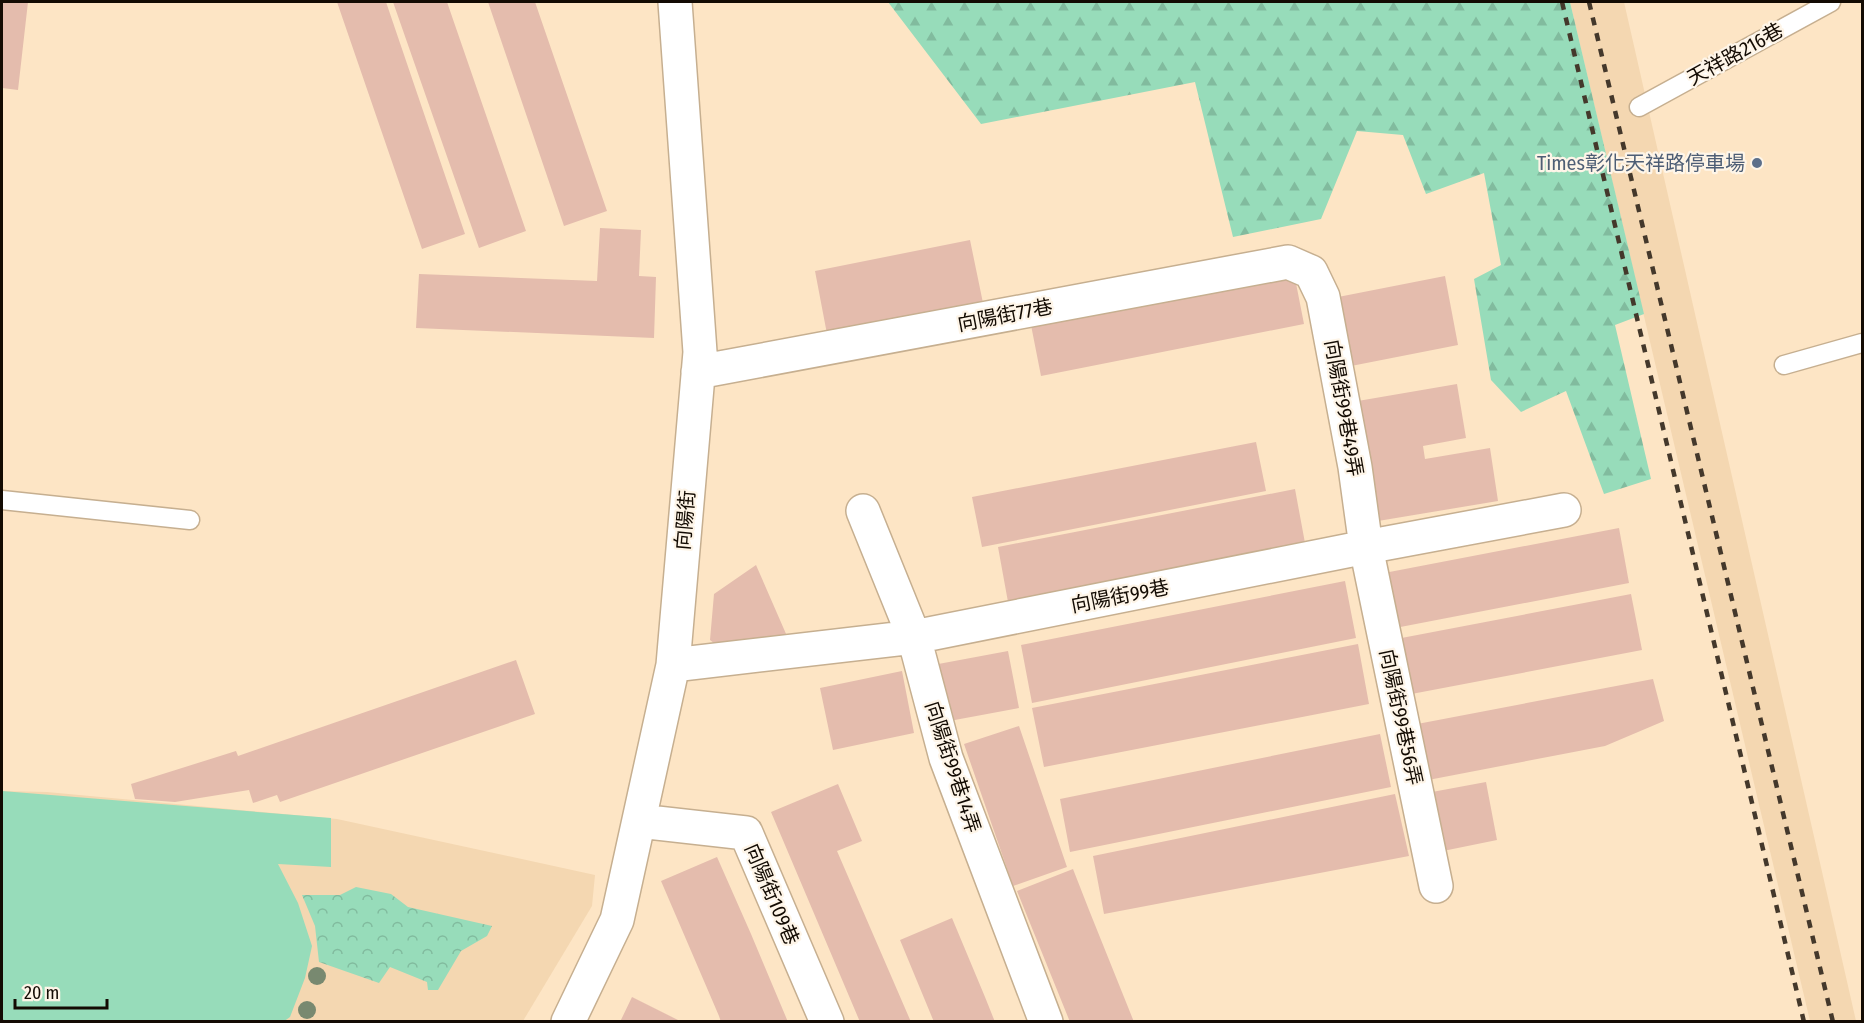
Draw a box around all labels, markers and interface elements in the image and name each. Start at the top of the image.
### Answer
street label: 天祥路216巷 [1683,18,1787,90]
place label: Times彰化天祥路停車場 [1537,151,1745,175]
marker: Times彰化天祥路停車場 [1750,156,1764,170]
street label: 向陽街77巷 [955,294,1055,336]
street label: 向陽街99巷49弄 [1320,338,1368,478]
street label: 向陽街 [670,489,700,551]
street label: 向陽街99巷 [1069,575,1171,617]
street label: 向陽街99巷56弄 [1375,647,1427,787]
street label: 向陽街99巷14弄 [920,698,986,836]
street label: 向陽街109巷 [740,840,804,948]
scale bar [15,972,106,1010]
text: 20 m [24,982,59,1004]

